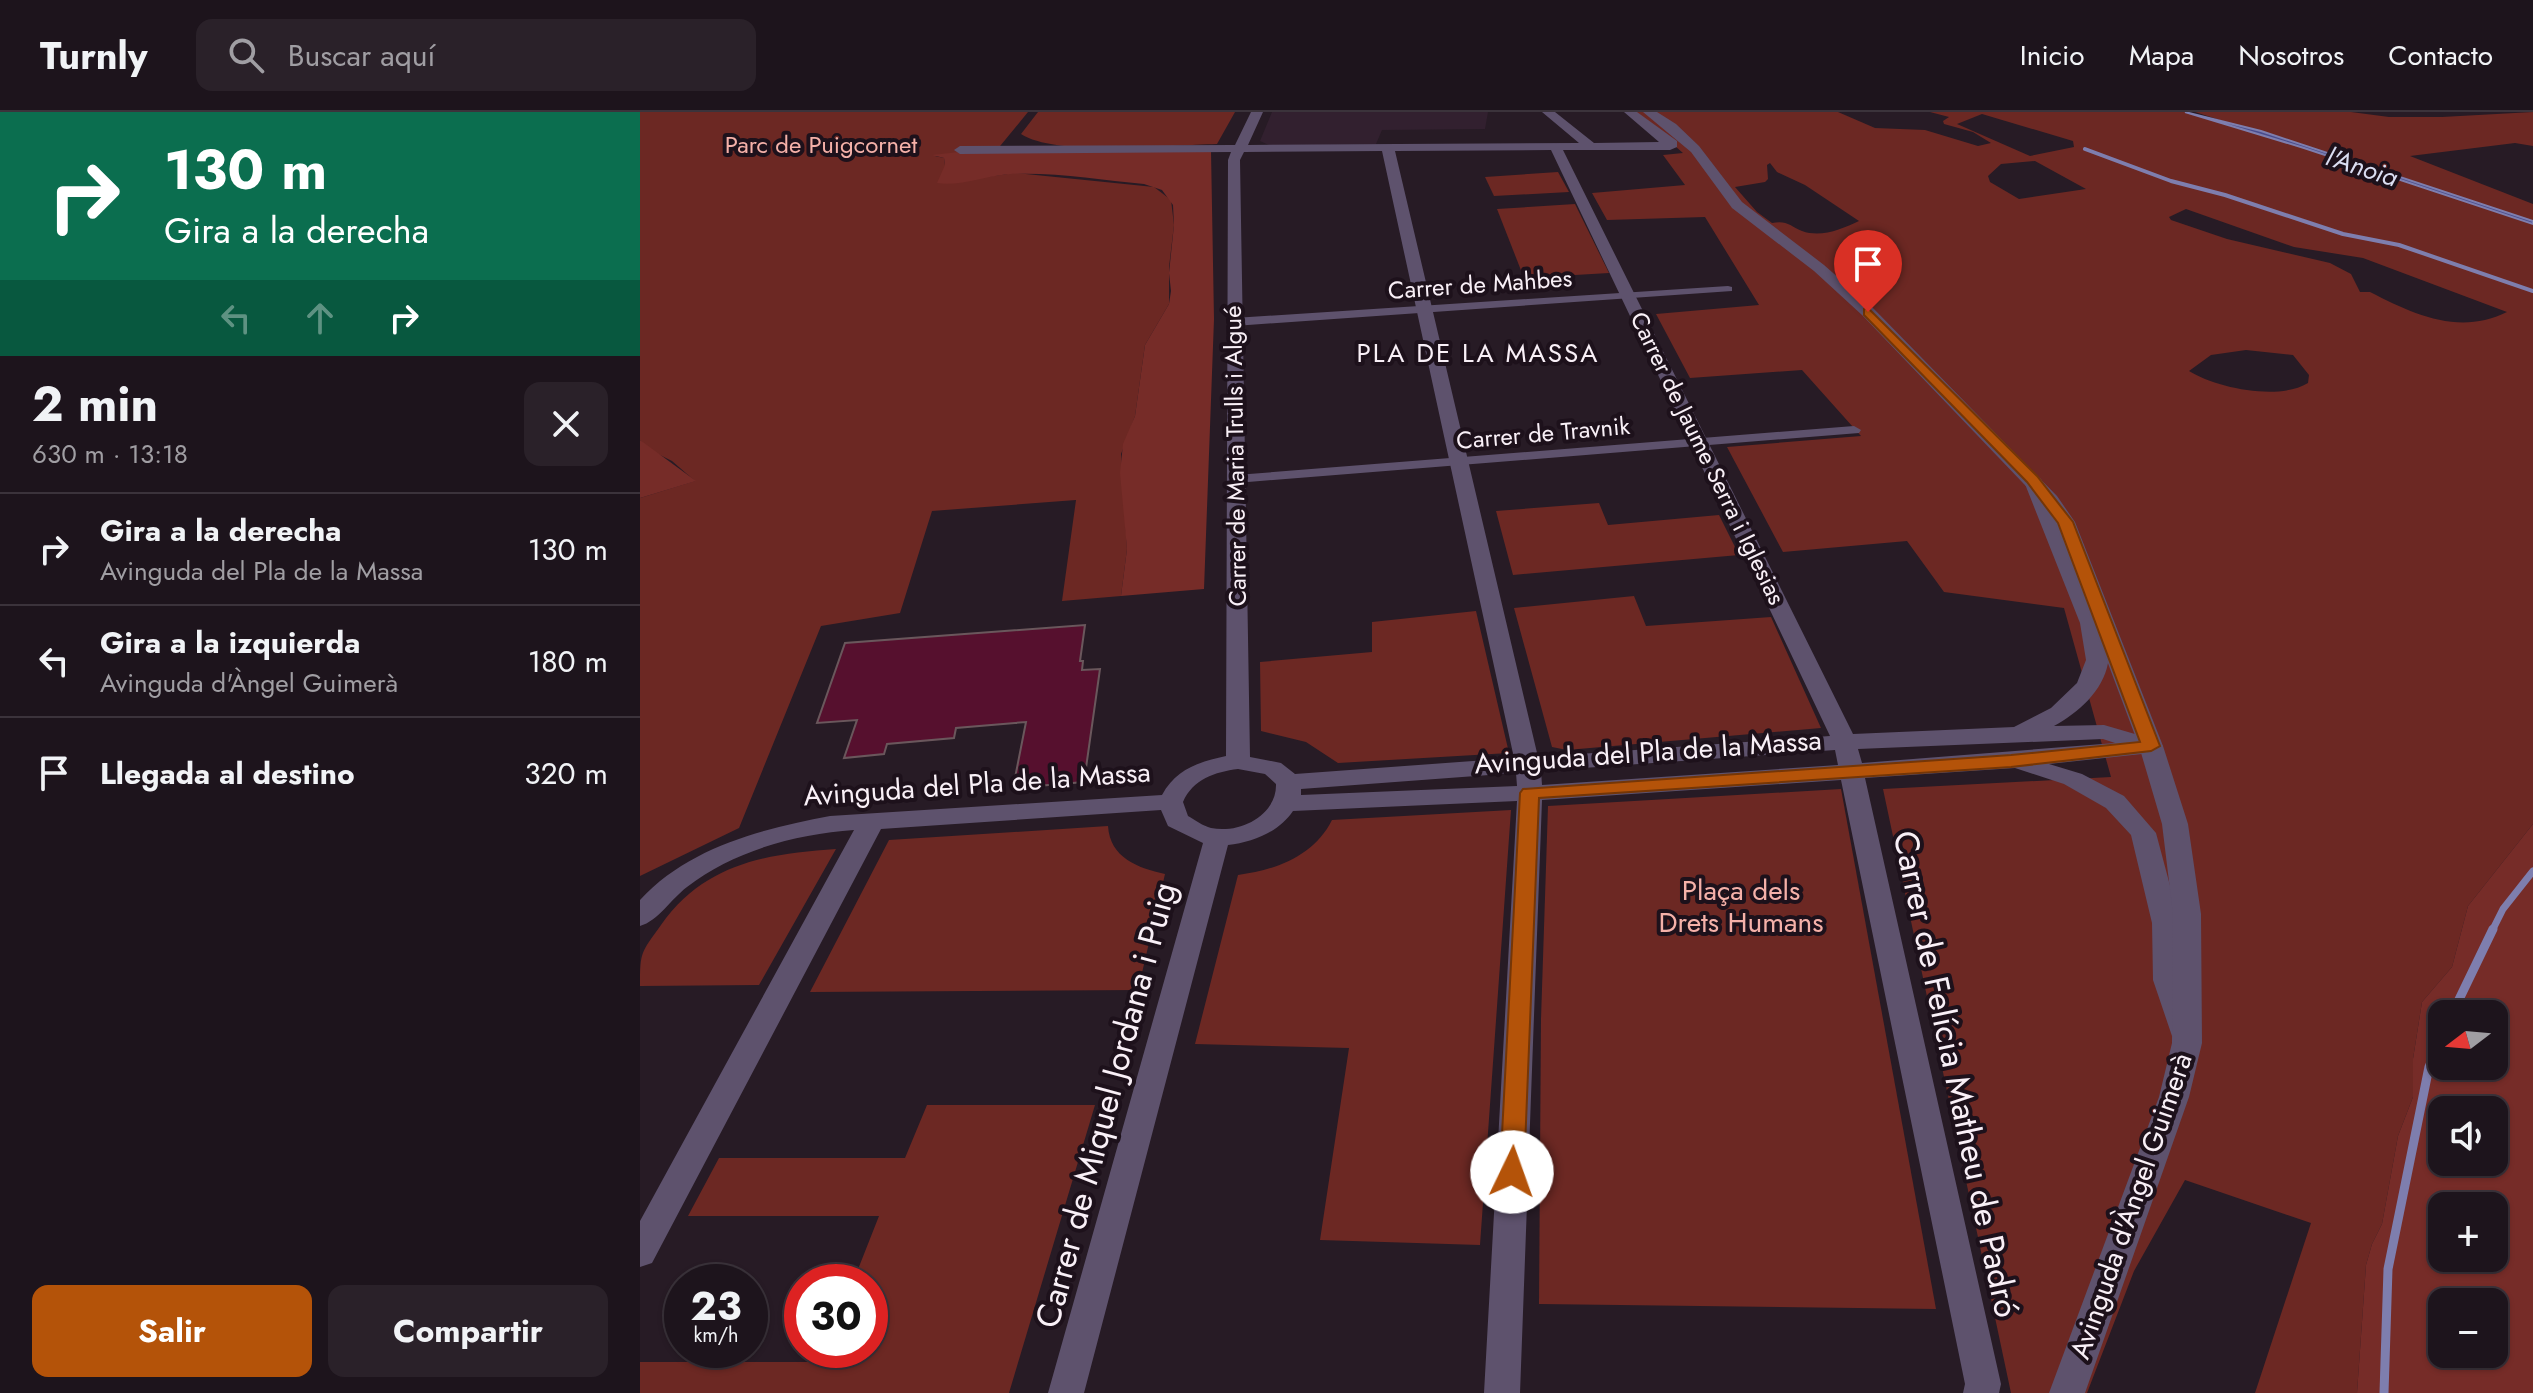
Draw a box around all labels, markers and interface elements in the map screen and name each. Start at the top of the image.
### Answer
search box [196,19,756,91]
text: Turnly [40,28,148,83]
icon: search [224,33,268,77]
text: Buscar aquí [288,34,435,77]
text: Inicio [2020,35,2085,76]
text: Mapa [2129,35,2194,76]
text: Nosotros [2238,35,2344,76]
text: Contacto [2388,35,2493,76]
park label: Parc de Puigcornet [725,127,917,162]
text: 130 m [164,129,327,210]
water label: l'Anoia [2321,138,2404,197]
icon: right [32,144,136,248]
text: Gira a la derecha [164,204,429,256]
pin [1834,230,1902,312]
icon: arrive [1846,242,1890,286]
street label: Carrer de Mahbes [1387,260,1573,308]
icon: left [214,296,258,340]
icon: ahead [298,296,342,340]
icon: right [382,296,426,340]
street label: Carrer de Maria Trulls i Algué [1215,305,1255,607]
street label: Carrer de Jaume Serra i Iglesias [1622,306,1794,610]
district label: PLA DE LA MASSA [1357,334,1599,372]
text: 2 min [32,370,158,439]
button: close [524,382,608,466]
street label: Carrer de Travnik [1455,408,1632,458]
text: 630 m · 13:18 [32,435,188,473]
text: Gira a la derecha [100,509,341,552]
icon: right [32,527,76,571]
text: 130 m [528,528,608,571]
text: Avinguda del Pla de la Massa [100,552,423,590]
text: Gira a la izquierda [100,621,360,664]
icon: left [32,639,76,683]
text: 180 m [528,640,608,683]
text: Avinguda d'Àngel Guimerà [100,664,398,702]
street label: Avinguda del Pla de la Massa [1473,719,1823,785]
icon: arrive [32,751,76,795]
street label: Avinguda del Pla de la Massa [802,751,1152,817]
text: Llegada al destino [100,752,355,795]
text: 320 m [524,752,608,795]
street label: Carrer de Felícia Matheu de Padró [1880,826,2032,1322]
park label: Plaça dels Drets Humans [1658,870,1824,943]
street label: Carrer de Miquel Jordana i Puig [1023,877,1189,1333]
north arrow [2428,1000,2508,1080]
map controls [2428,1000,2508,1368]
street label: Avinguda d'Àngel Guimerà [2059,1048,2203,1364]
button: sound [2428,1096,2508,1176]
position arrow [1470,1130,1554,1214]
button: + [2428,1192,2508,1272]
speed limit sign: 30 [784,1264,888,1368]
text: 23 [690,1277,742,1335]
button: Salir [32,1285,312,1377]
button: Compartir [328,1285,608,1377]
button: − [2428,1288,2508,1368]
text: km/h [693,1321,739,1350]

